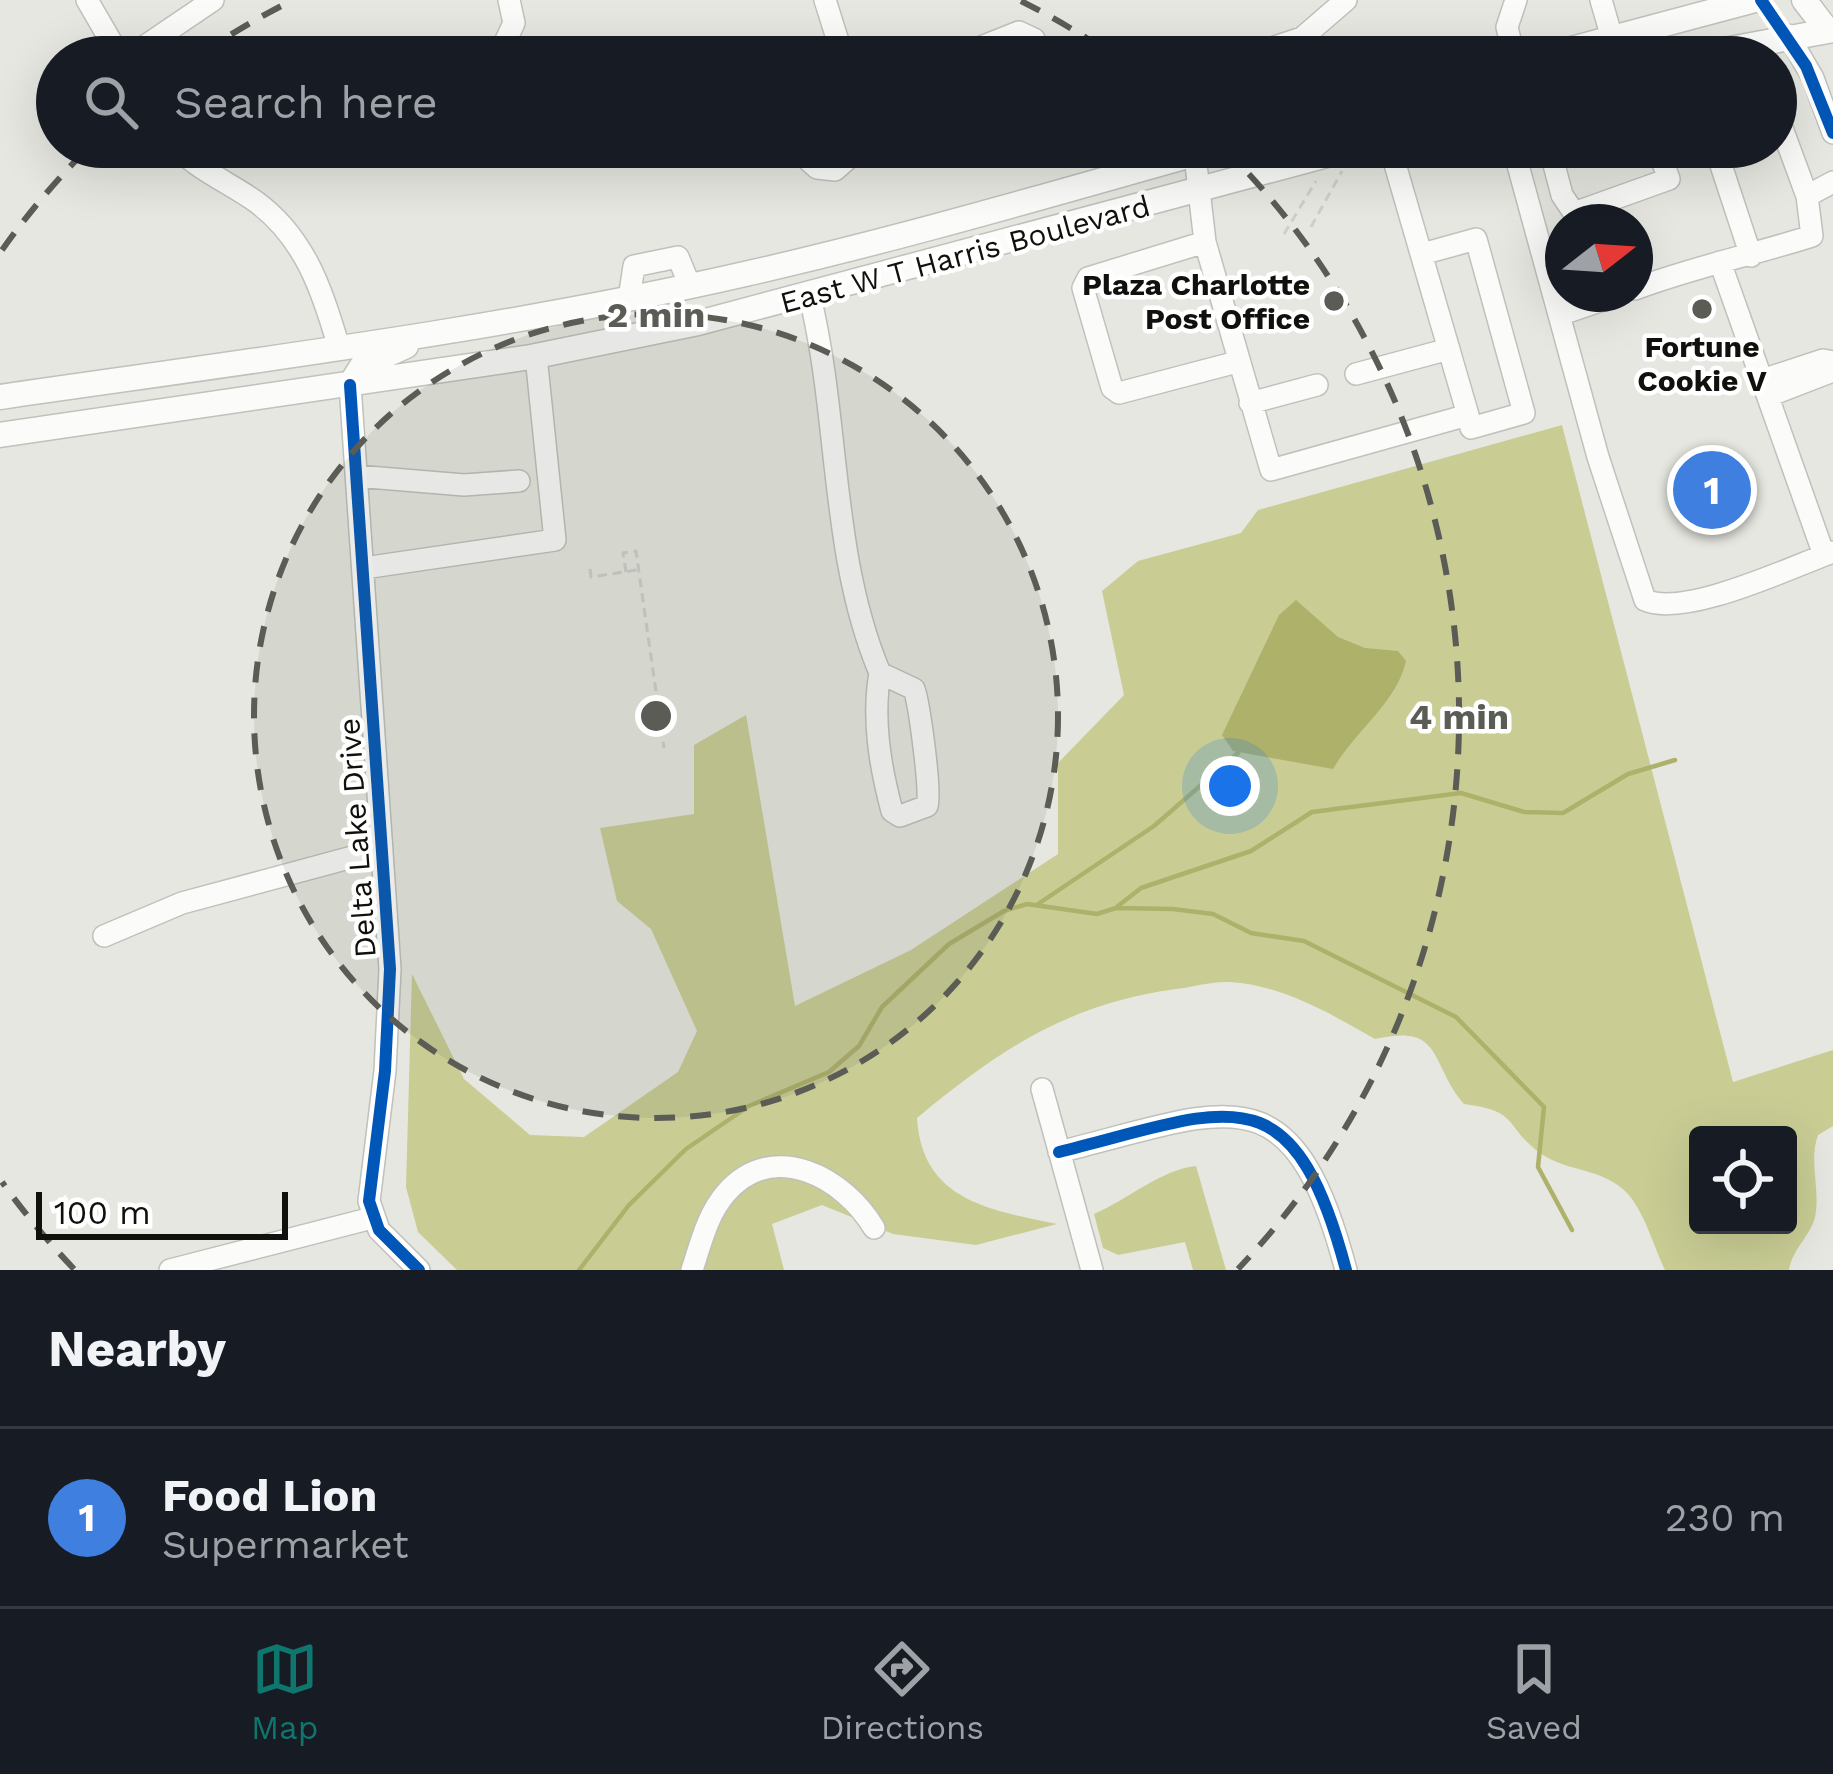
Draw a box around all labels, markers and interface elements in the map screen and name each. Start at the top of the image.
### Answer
search box [36,36,1797,168]
icon: search [78,69,144,135]
text: Search here [174,76,438,129]
street label: East W T Harris Boulevard [776,188,1154,320]
north arrow [1545,204,1653,312]
place label: Plaza Charlotte Post Office [1082,267,1310,336]
marker: Plaza Charlotte Post Office [1321,288,1347,314]
text: 2 min [607,294,705,336]
marker: Fortune Cookie V [1689,296,1715,322]
place label: Fortune Cookie V [1637,329,1767,398]
pin: 1 [1673,445,1751,535]
centre of rings [635,695,677,737]
text: 4 min [1409,696,1509,738]
street label: Delta Lake Drive [331,717,383,959]
your location [1200,756,1260,816]
map controls [1689,1126,1797,1234]
button: locate [1689,1126,1797,1234]
scale bar [36,1186,288,1239]
text: 100 m [54,1193,151,1232]
text: Nearby [48,1319,226,1378]
text: Food Lion [162,1469,377,1522]
text: 1 [79,1495,95,1540]
text: 230 m [1665,1495,1785,1540]
text: Supermarket [162,1522,409,1567]
tab: Map [251,1636,318,1747]
tab: Directions [821,1636,984,1747]
tab: Saved [1486,1636,1582,1747]

